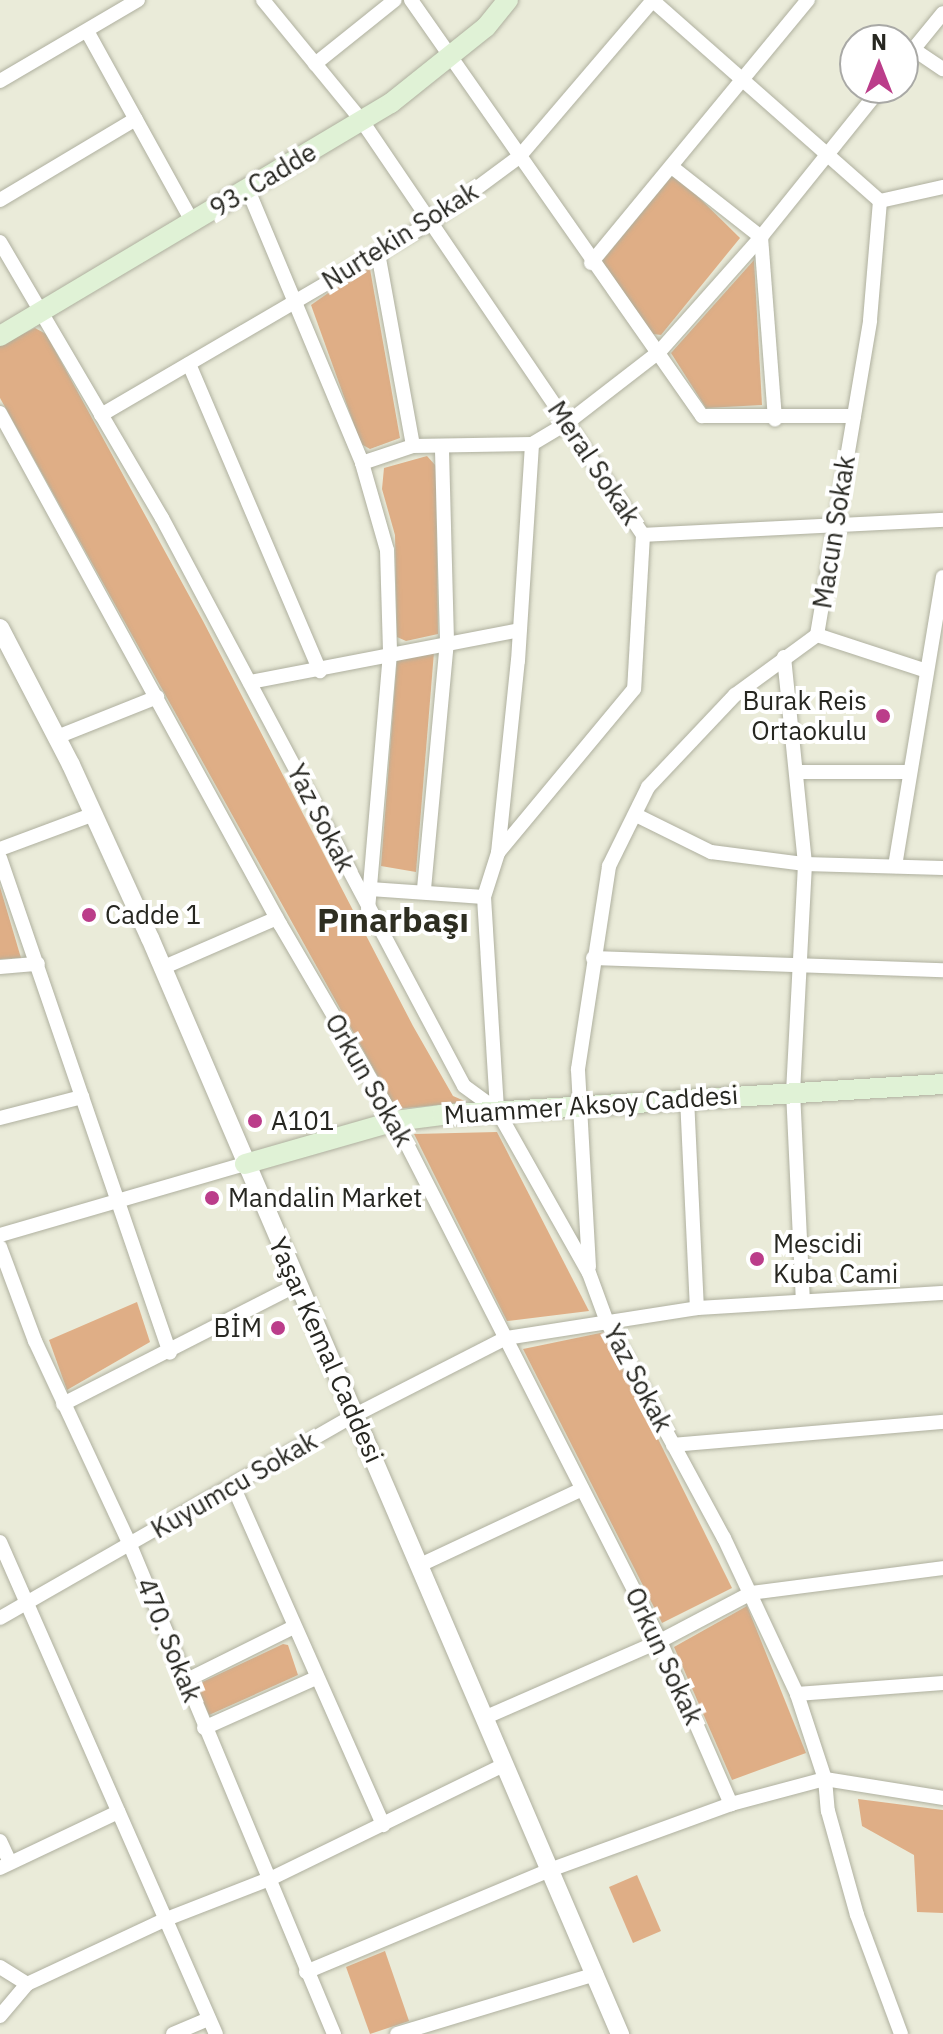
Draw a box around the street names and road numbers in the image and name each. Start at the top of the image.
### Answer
street label: 93. Cadde [204,136,322,224]
street label: Nurtekin Sokak [316,176,484,296]
street label: Meral Sokak [541,395,647,531]
street label: Macun Sokak [807,453,861,611]
street label: Yaz Sokak [281,759,361,877]
street label: Orkun Sokak [319,1008,419,1152]
street label: Muammer Aksoy Caddesi [443,1079,739,1131]
street label: Yaşar Kemal Caddesi [262,1232,390,1468]
street label: Yaz Sokak [597,1319,679,1437]
street label: Kuyumcu Sokak [146,1425,322,1545]
street label: 470. Sokak [130,1574,208,1706]
street label: Orkun Sokak [619,1582,709,1730]

